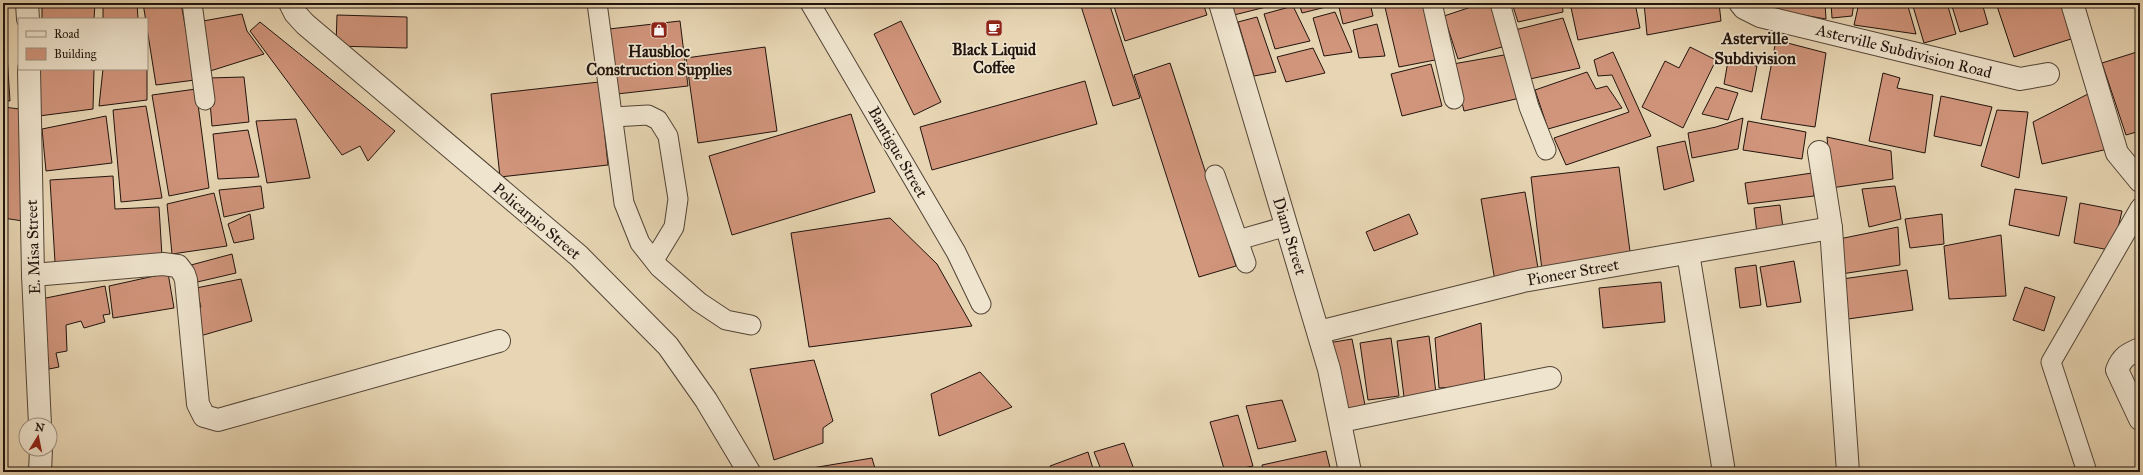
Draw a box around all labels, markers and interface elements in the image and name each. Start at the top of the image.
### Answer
legend [18,18,148,70]
cafe icon: Black Liquid Coffee [984,18,1004,38]
shop icon: Hausbloc Construction Supplies [649,20,669,40]
street label: Asterville Subdivision Road [1813,20,1994,82]
text: Road [54,27,80,41]
district label: Asterville Subdivision [1714,28,1797,69]
place label: Black Liquid Coffee [952,40,1037,77]
place label: Hausbloc Construction Supplies [586,42,732,80]
text: Building [54,47,97,62]
street label: Bantigue Street [863,103,932,202]
street label: Policarpio Street [489,179,585,263]
street label: Diam Street [1269,195,1311,278]
street label: E. Misa Street [22,199,44,295]
street label: Pioneer Street [1526,255,1621,289]
north arrow [18,417,58,457]
text: N [34,420,46,435]

